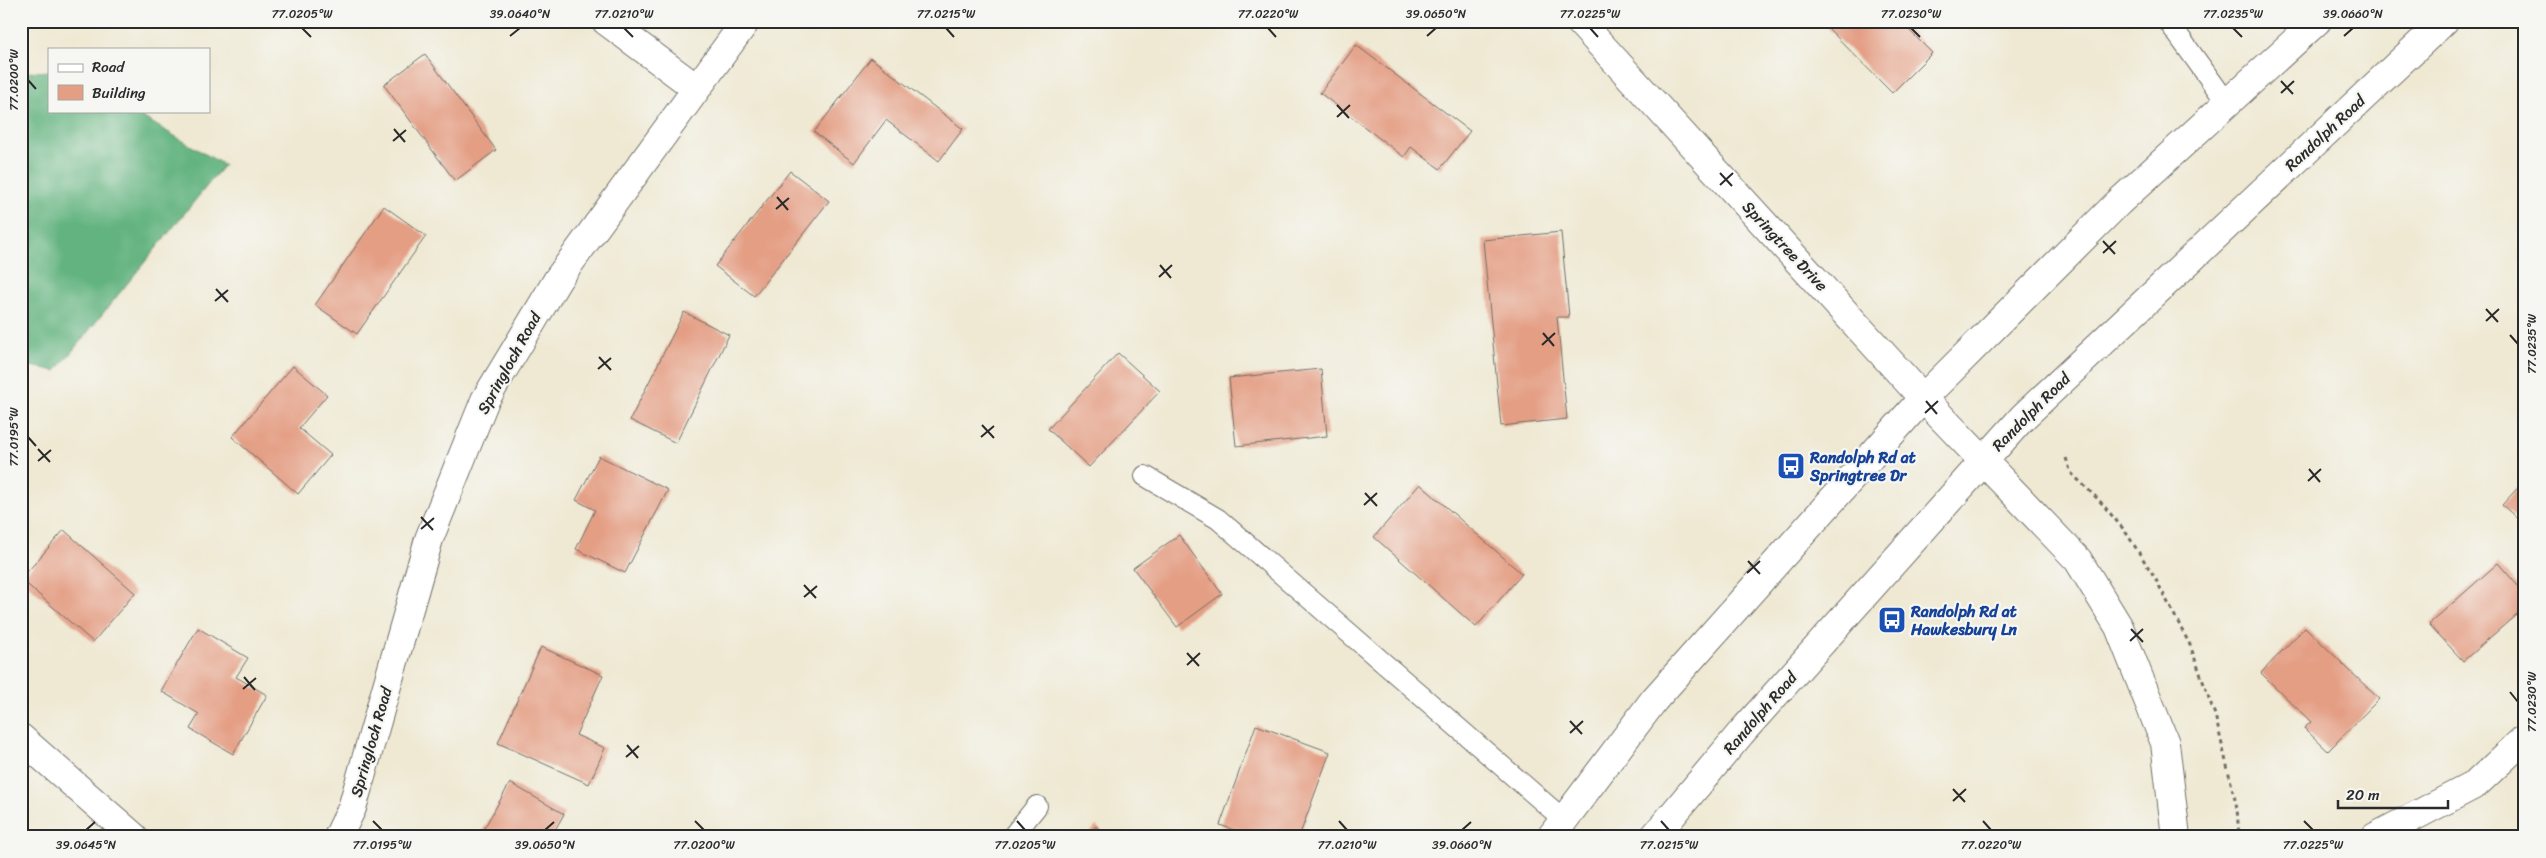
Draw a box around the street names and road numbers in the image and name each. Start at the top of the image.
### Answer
street label: Randolph Road [2278,86,2374,179]
street label: Springtree Drive [1735,194,1835,298]
street label: Springloch Road [469,305,550,420]
street label: Randolph Road [1984,364,2079,459]
street label: Randolph Road [1715,664,1806,761]
street label: Springloch Road [341,682,401,801]

